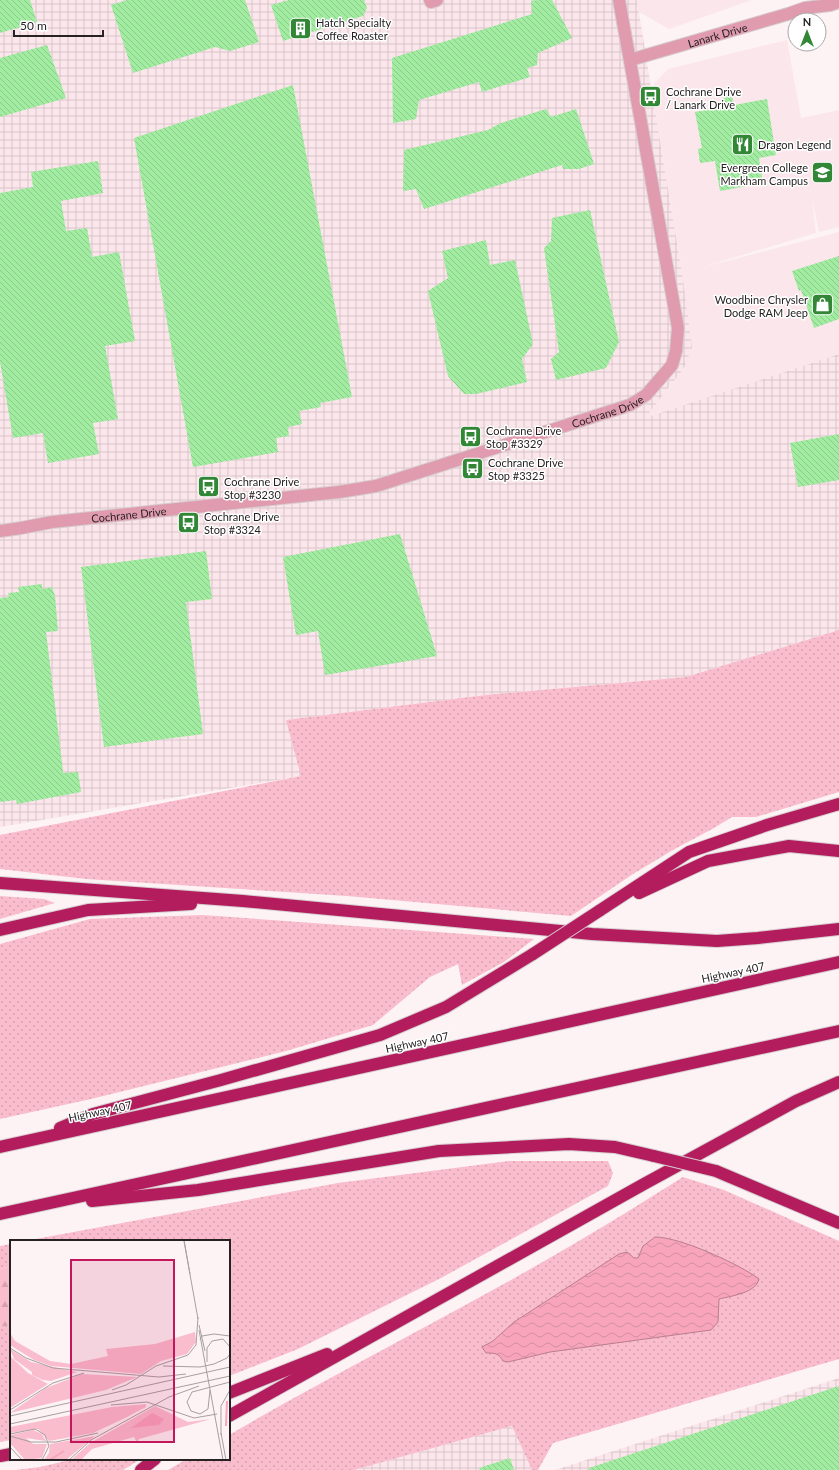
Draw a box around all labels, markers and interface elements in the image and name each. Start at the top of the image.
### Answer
scale bar [14,12,103,38]
north arrow [787,12,827,52]
building icon: Hatch Specialty Coffee Roaster [288,15,314,41]
text: N [803,15,811,28]
place label: Hatch Specialty Coffee Roaster [316,16,391,42]
text: 50 m [20,18,47,33]
street label: Lanark Drive [686,20,749,49]
bus stop icon: Cochrane Drive / Lanark Drive [637,84,663,110]
place label: Cochrane Drive / Lanark Drive [666,85,741,111]
restaurant icon: Dragon Legend [729,131,755,157]
place label: Dragon Legend [758,138,831,151]
school or university icon: Evergreen College Markham Campus [810,160,836,186]
place label: Evergreen College Markham Campus [720,161,808,187]
shop icon: Woodbine Chrysler Dodge RAM Jeep [810,292,836,318]
place label: Woodbine Chrysler Dodge RAM Jeep [715,293,808,319]
street label: Cochrane Drive [570,392,646,430]
bus stop icon: Cochrane Drive Stop #3329 [457,423,483,449]
place label: Cochrane Drive Stop #3329 [486,424,561,450]
bus stop icon: Cochrane Drive Stop #3325 [460,455,486,481]
place label: Cochrane Drive Stop #3325 [488,456,563,482]
bus stop icon: Cochrane Drive Stop #3230 [195,474,221,500]
place label: Cochrane Drive Stop #3230 [224,475,299,501]
street label: Cochrane Drive [91,504,167,524]
bus stop icon: Cochrane Drive Stop #3324 [175,509,201,535]
place label: Cochrane Drive Stop #3324 [204,510,279,536]
street label: Highway 407 [700,959,766,985]
street label: Highway 407 [384,1029,450,1055]
street label: Highway 407 [67,1098,133,1124]
inset map [10,1240,230,1460]

